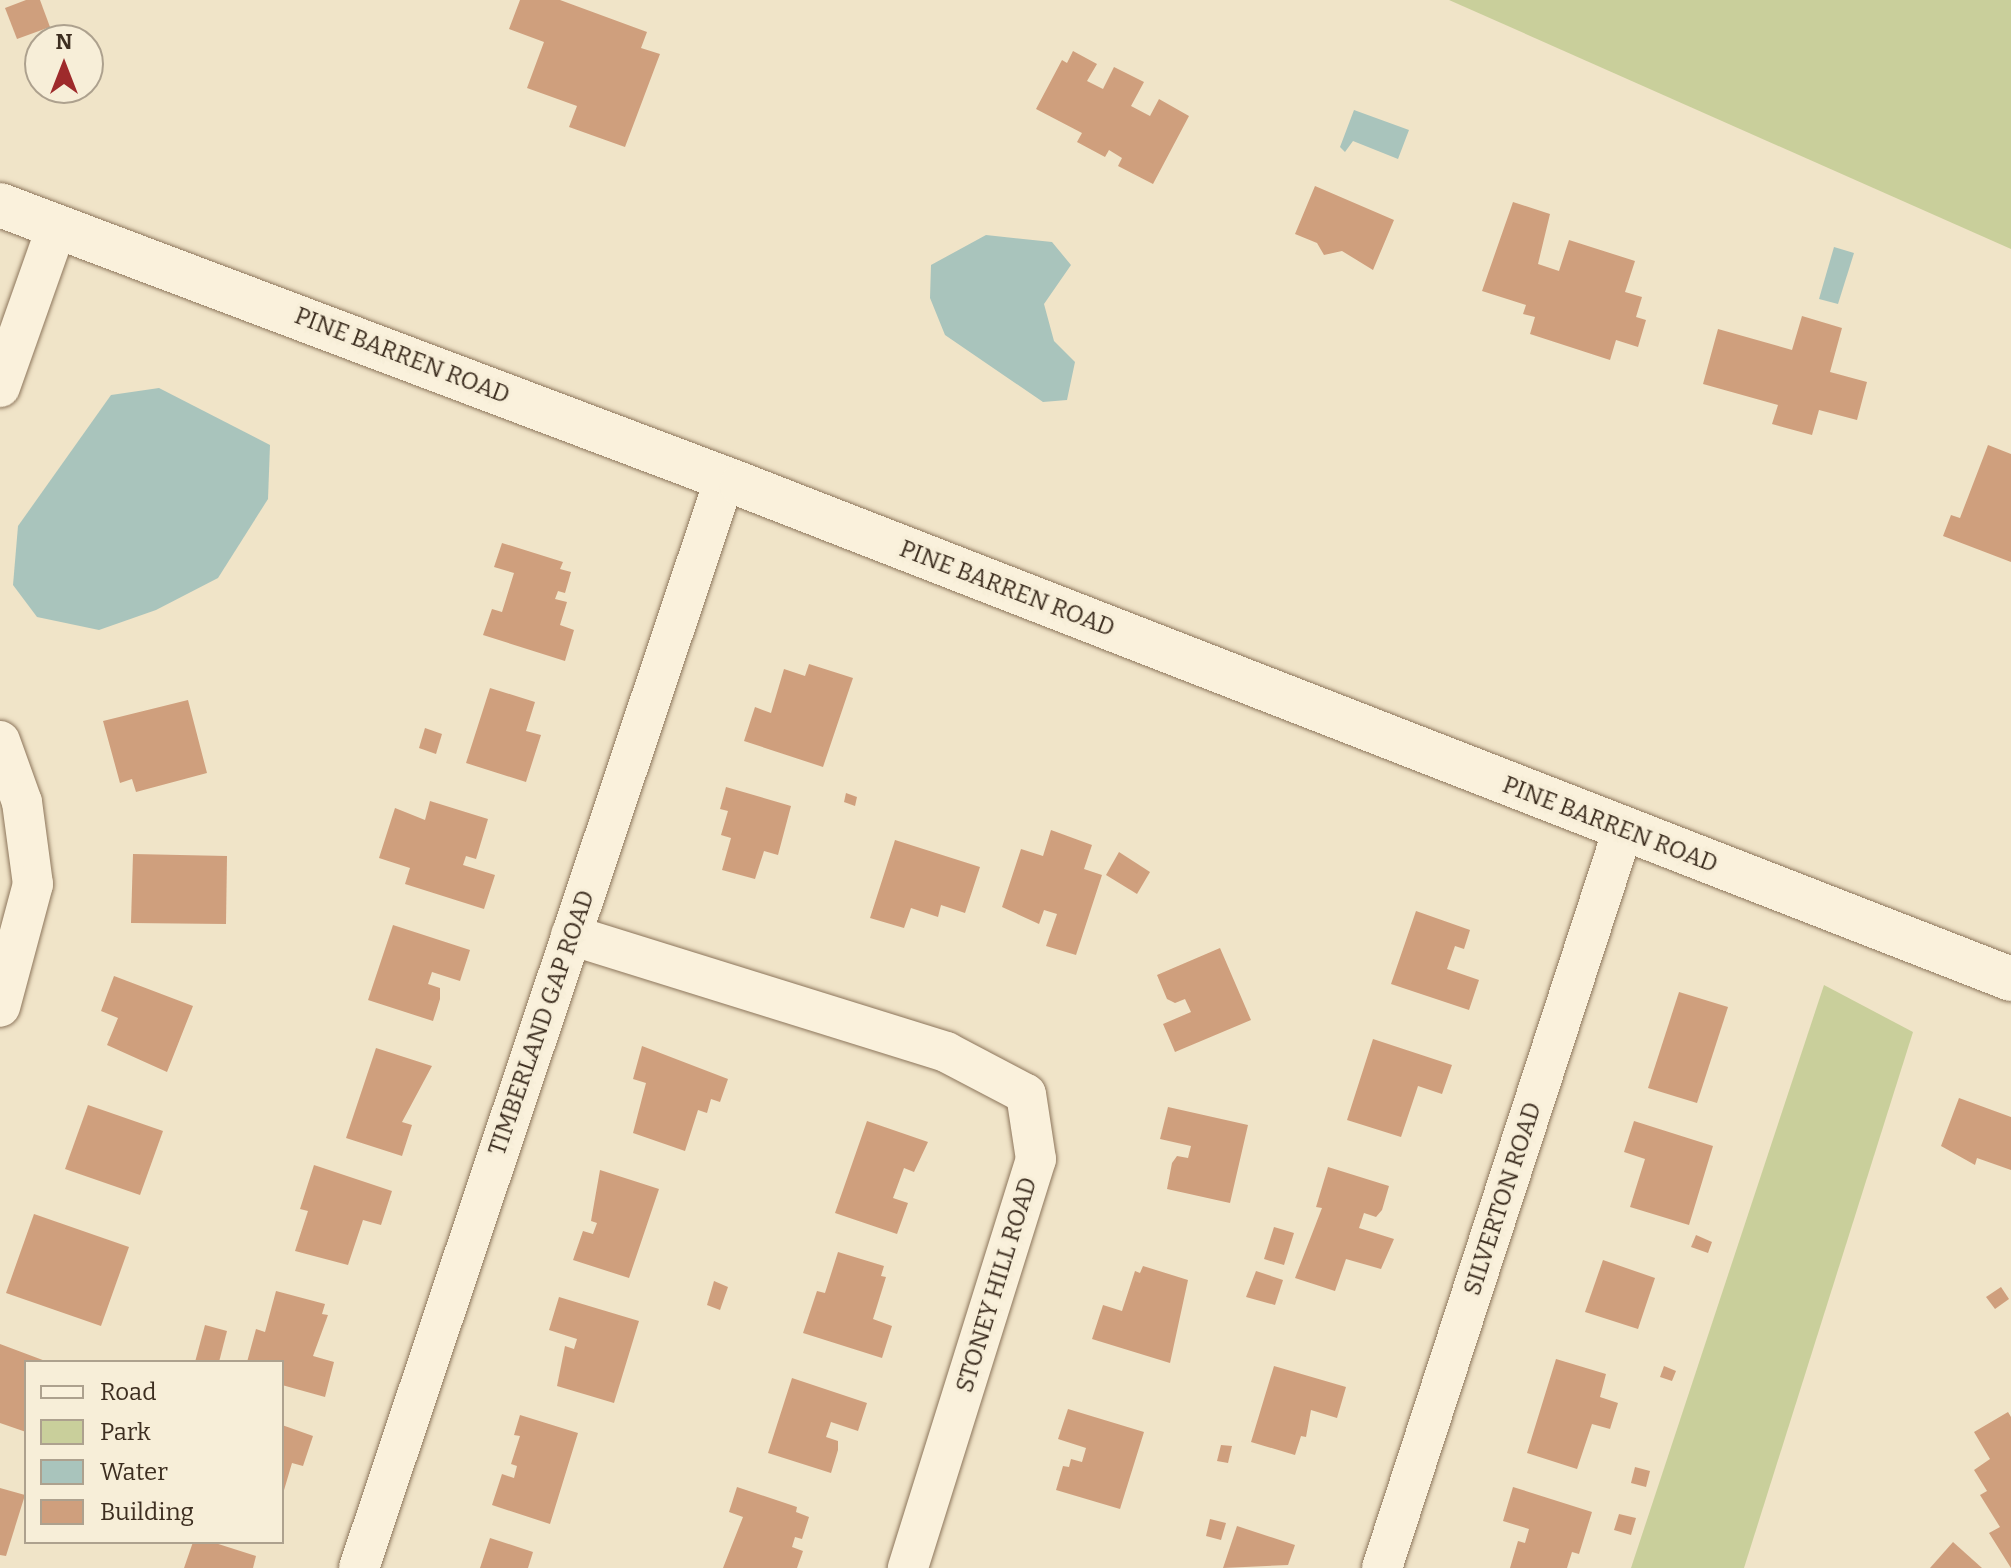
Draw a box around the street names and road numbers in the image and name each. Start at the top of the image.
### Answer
street label: PINE BARREN ROAD [290,302,514,410]
street label: PINE BARREN ROAD [895,535,1119,643]
street label: PINE BARREN ROAD [1498,771,1722,879]
street label: TIMBERLAND GAP ROAD [483,887,601,1159]
street label: SILVERTON ROAD [1458,1099,1548,1299]
street label: STONEY HILL ROAD [951,1174,1043,1396]

